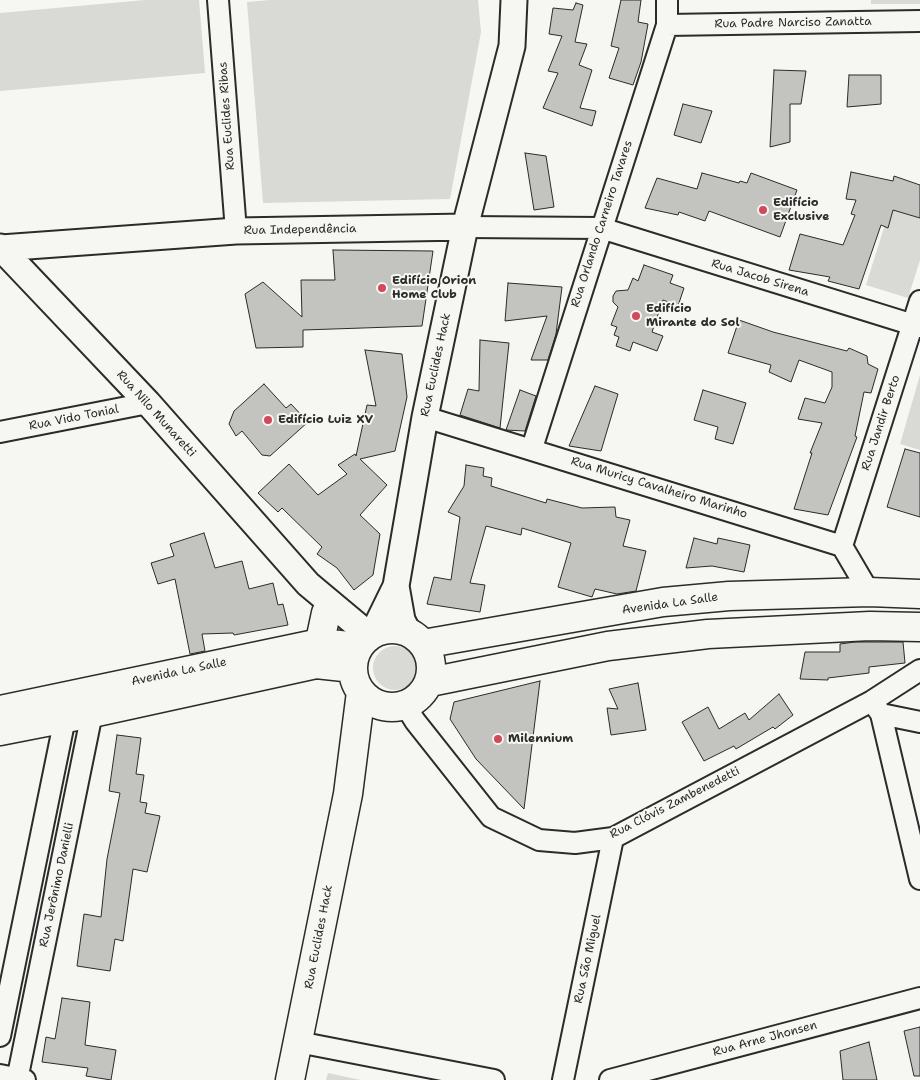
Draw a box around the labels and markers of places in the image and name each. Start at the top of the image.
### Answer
place label: Edifício Exclusive [773,196,829,224]
marker: Edifício Exclusive [757,204,769,216]
place label: Edifício Orion Home Club [392,274,476,302]
marker: Edifício Orion Home Club [376,282,388,294]
place label: Edifício Mirante do Sol [646,302,740,330]
marker: Edifício Mirante do Sol [630,310,642,322]
place label: Edifício Luiz XV [278,413,373,427]
marker: Edifício Luiz XV [262,414,274,426]
place label: Milennium [508,732,573,746]
marker: Milennium [492,733,504,745]

